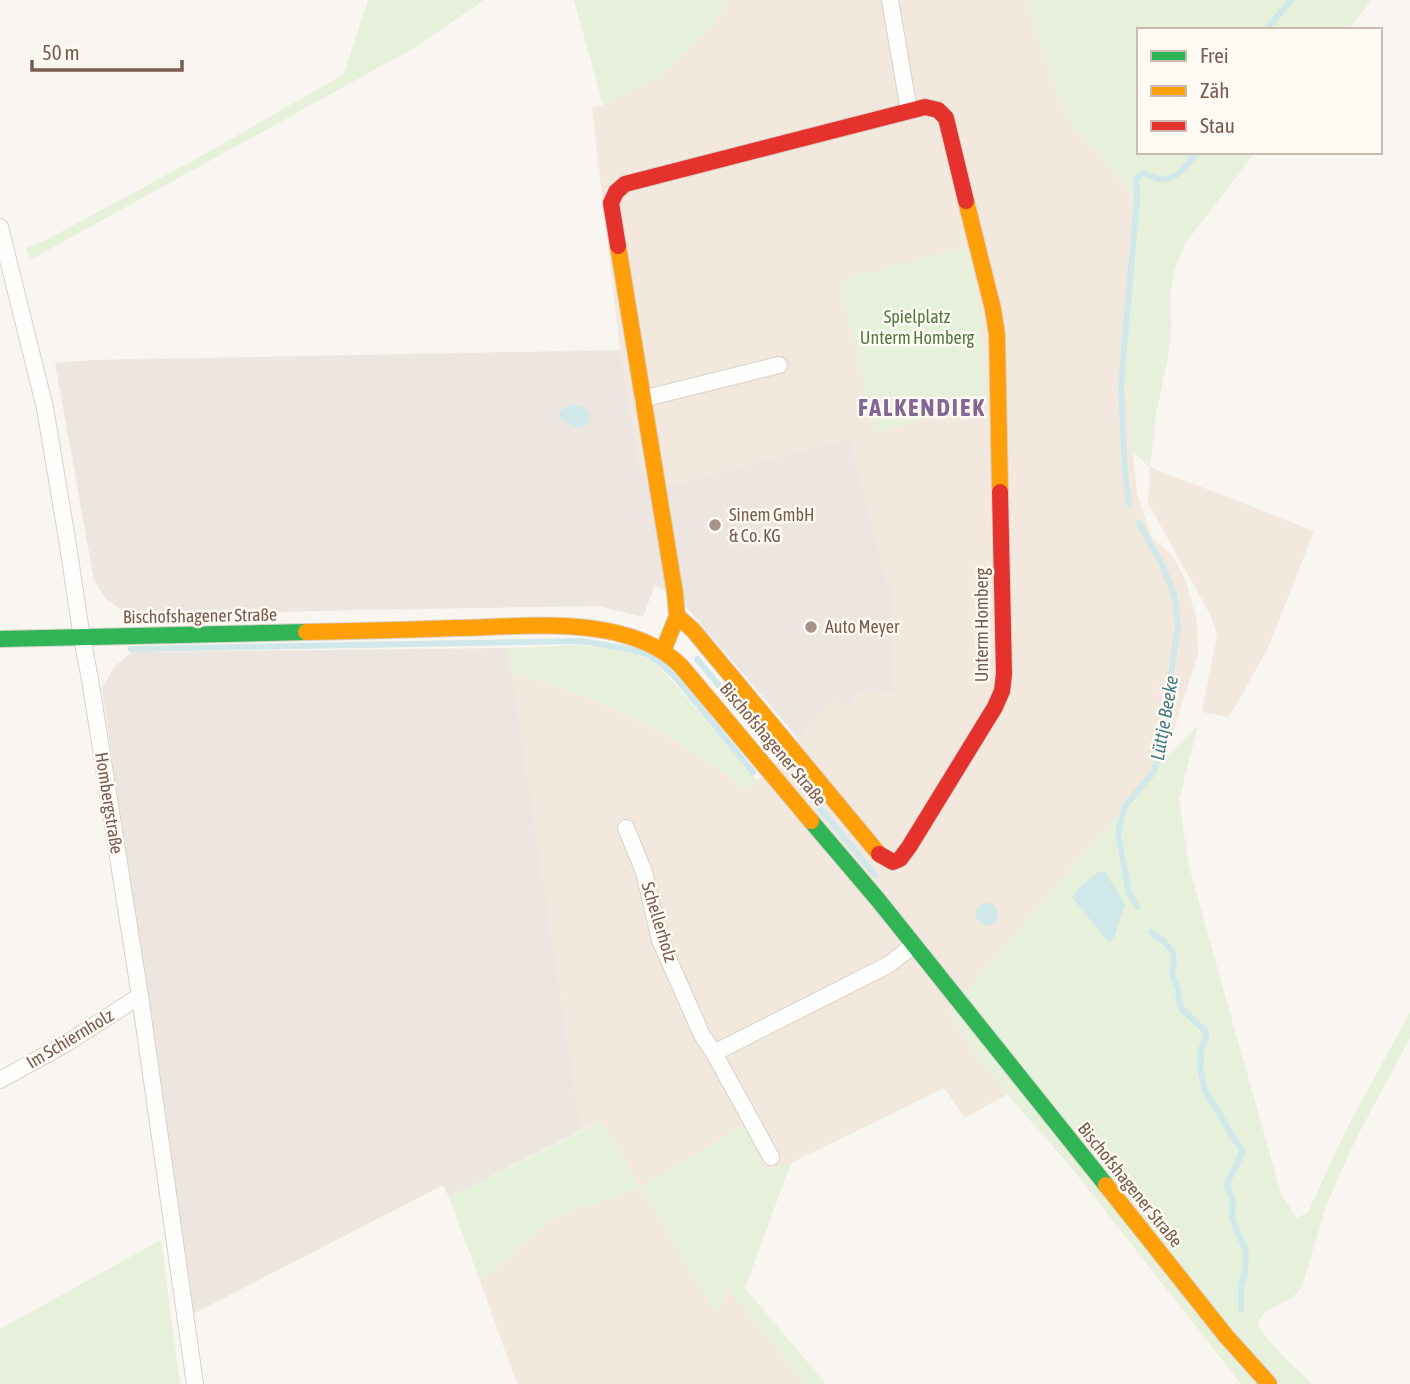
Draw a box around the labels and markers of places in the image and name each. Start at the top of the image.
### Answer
place label: Sinem GmbH & Co. KG [729,504,815,546]
marker: Sinem GmbH & Co. KG [707,517,723,533]
place label: Auto Meyer [825,616,900,637]
marker: Auto Meyer [803,619,819,635]

